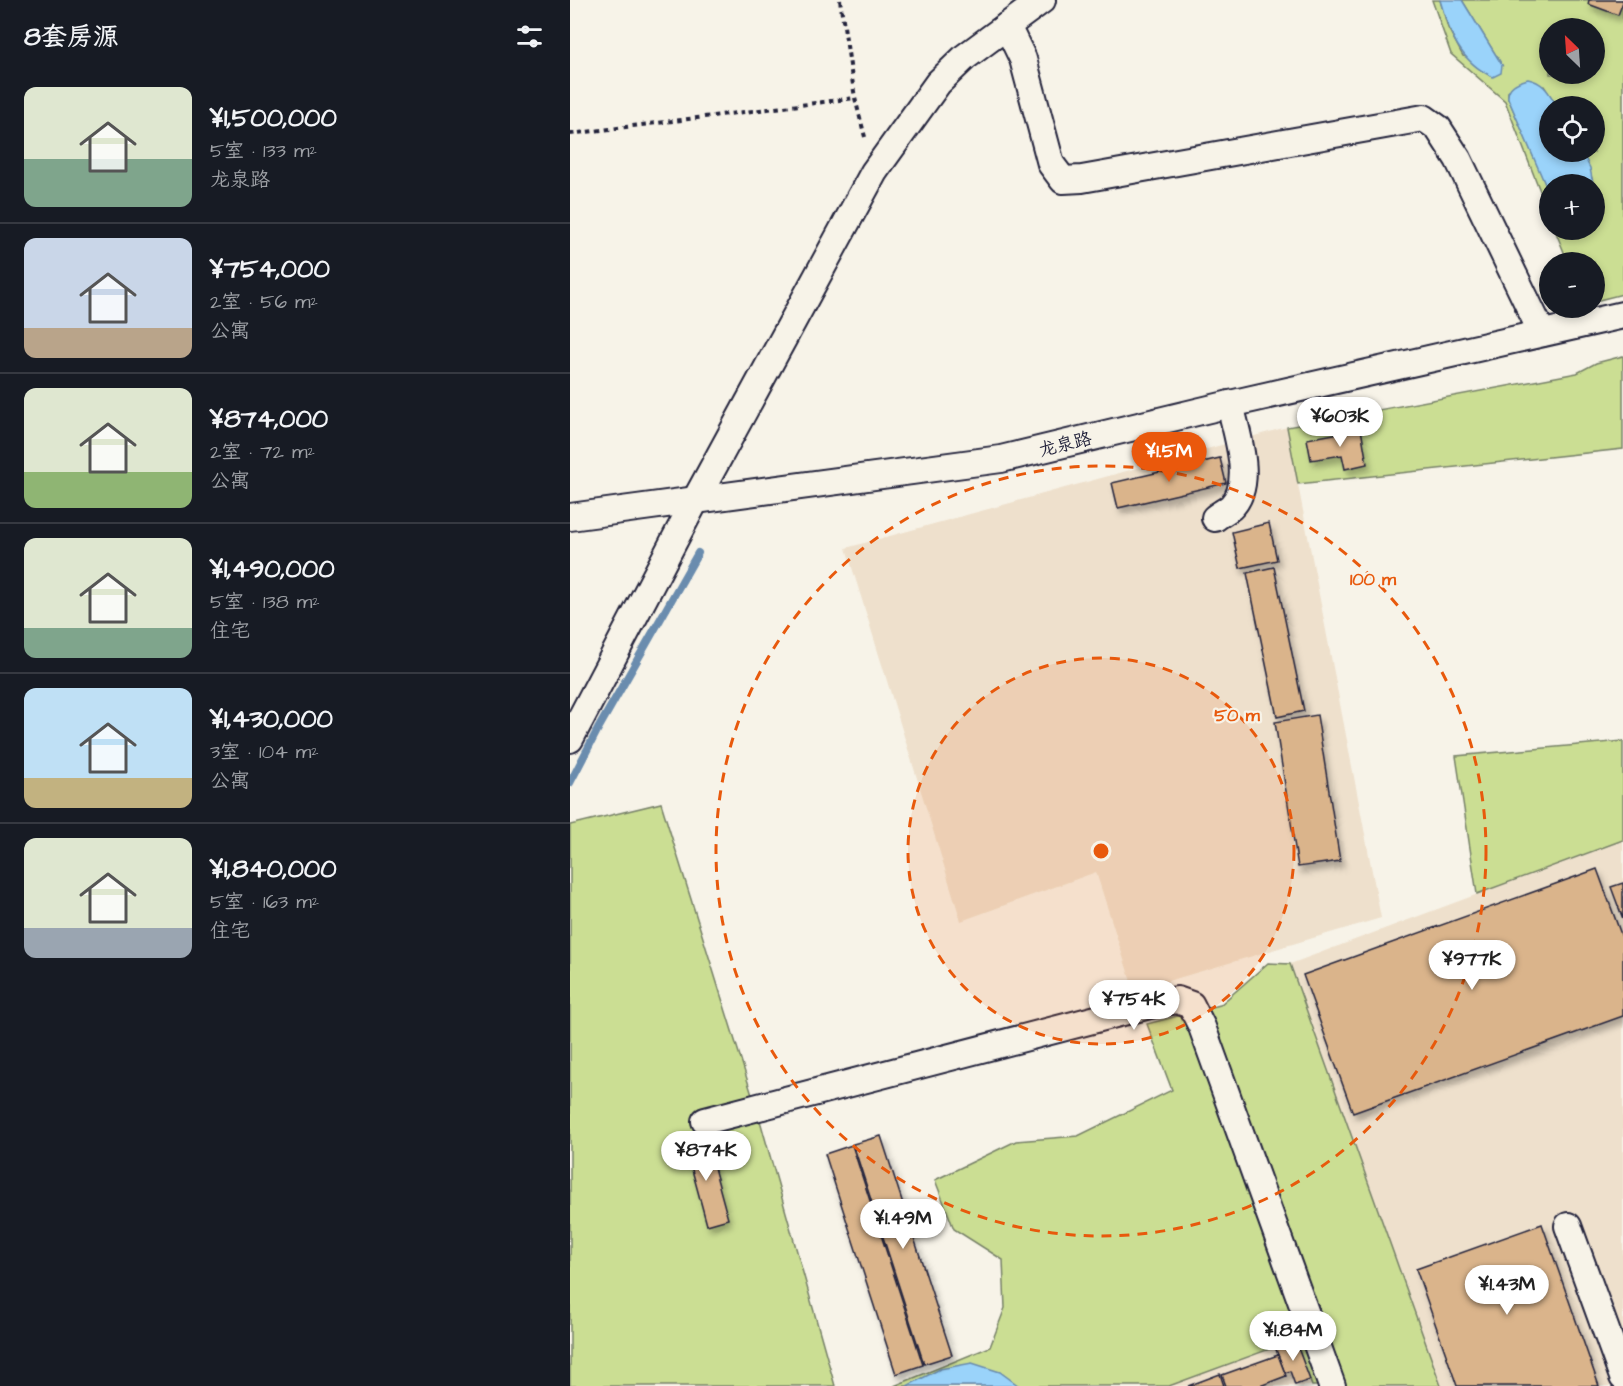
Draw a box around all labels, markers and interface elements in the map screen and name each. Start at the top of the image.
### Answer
north arrow [1539,18,1605,84]
map controls [1539,18,1605,318]
text: 8套房源 [24,19,119,55]
icon: filters [513,20,546,53]
button: locate [1539,96,1605,162]
text: ¥1,500,000 [210,100,337,136]
icon: home [72,111,144,183]
text: 5室 · 133 m² [210,137,317,165]
text: 龙泉路 [210,166,270,194]
button: + [1539,174,1605,240]
text: ¥754,000 [210,251,330,287]
button: − [1539,252,1605,318]
icon: home [72,262,144,334]
text: 2室 · 56 m² [210,288,318,316]
text: 公寓 [210,317,250,345]
pin: ¥603K [1298,397,1382,448]
text: ¥874,000 [210,401,328,437]
text: ¥603K [1311,402,1369,430]
icon: home [72,412,144,484]
street label: 龙泉路 [1036,426,1094,463]
pin: ¥1.5M [1127,432,1211,483]
text: ¥1.5M [1146,437,1192,465]
text: 2室 · 72 m² [210,438,315,466]
text: 公寓 [210,467,250,495]
text: ¥1,490,000 [210,551,335,587]
icon: home [72,562,144,634]
text: 100 m [1350,567,1397,592]
text: 5室 · 138 m² [210,588,320,616]
text: 住宅 [210,617,250,645]
text: ¥1,430,000 [210,701,333,737]
text: 50 m [1214,703,1261,728]
icon: home [72,712,144,784]
text: 3室 · 104 m² [210,738,319,766]
text: 公寓 [210,767,250,795]
centre of rings [1091,841,1111,861]
text: ¥1,840,000 [210,851,337,887]
icon: home [72,862,144,934]
text: 5室 · 163 m² [210,888,319,916]
text: 住宅 [210,917,250,945]
pin: ¥977K [1430,940,1514,991]
text: ¥977K [1443,945,1501,973]
pin: ¥754K [1092,980,1176,1031]
text: ¥754K [1103,985,1165,1013]
pin: ¥874K [664,1131,748,1182]
text: ¥874K [675,1136,737,1164]
pin: ¥1.49M [854,1199,952,1250]
text: ¥1.49M [874,1204,932,1232]
pin: ¥1.43M [1458,1265,1556,1316]
text: ¥1.43M [1479,1270,1535,1298]
pin: ¥1.84M [1244,1311,1342,1362]
text: ¥1.84M [1263,1316,1323,1344]

